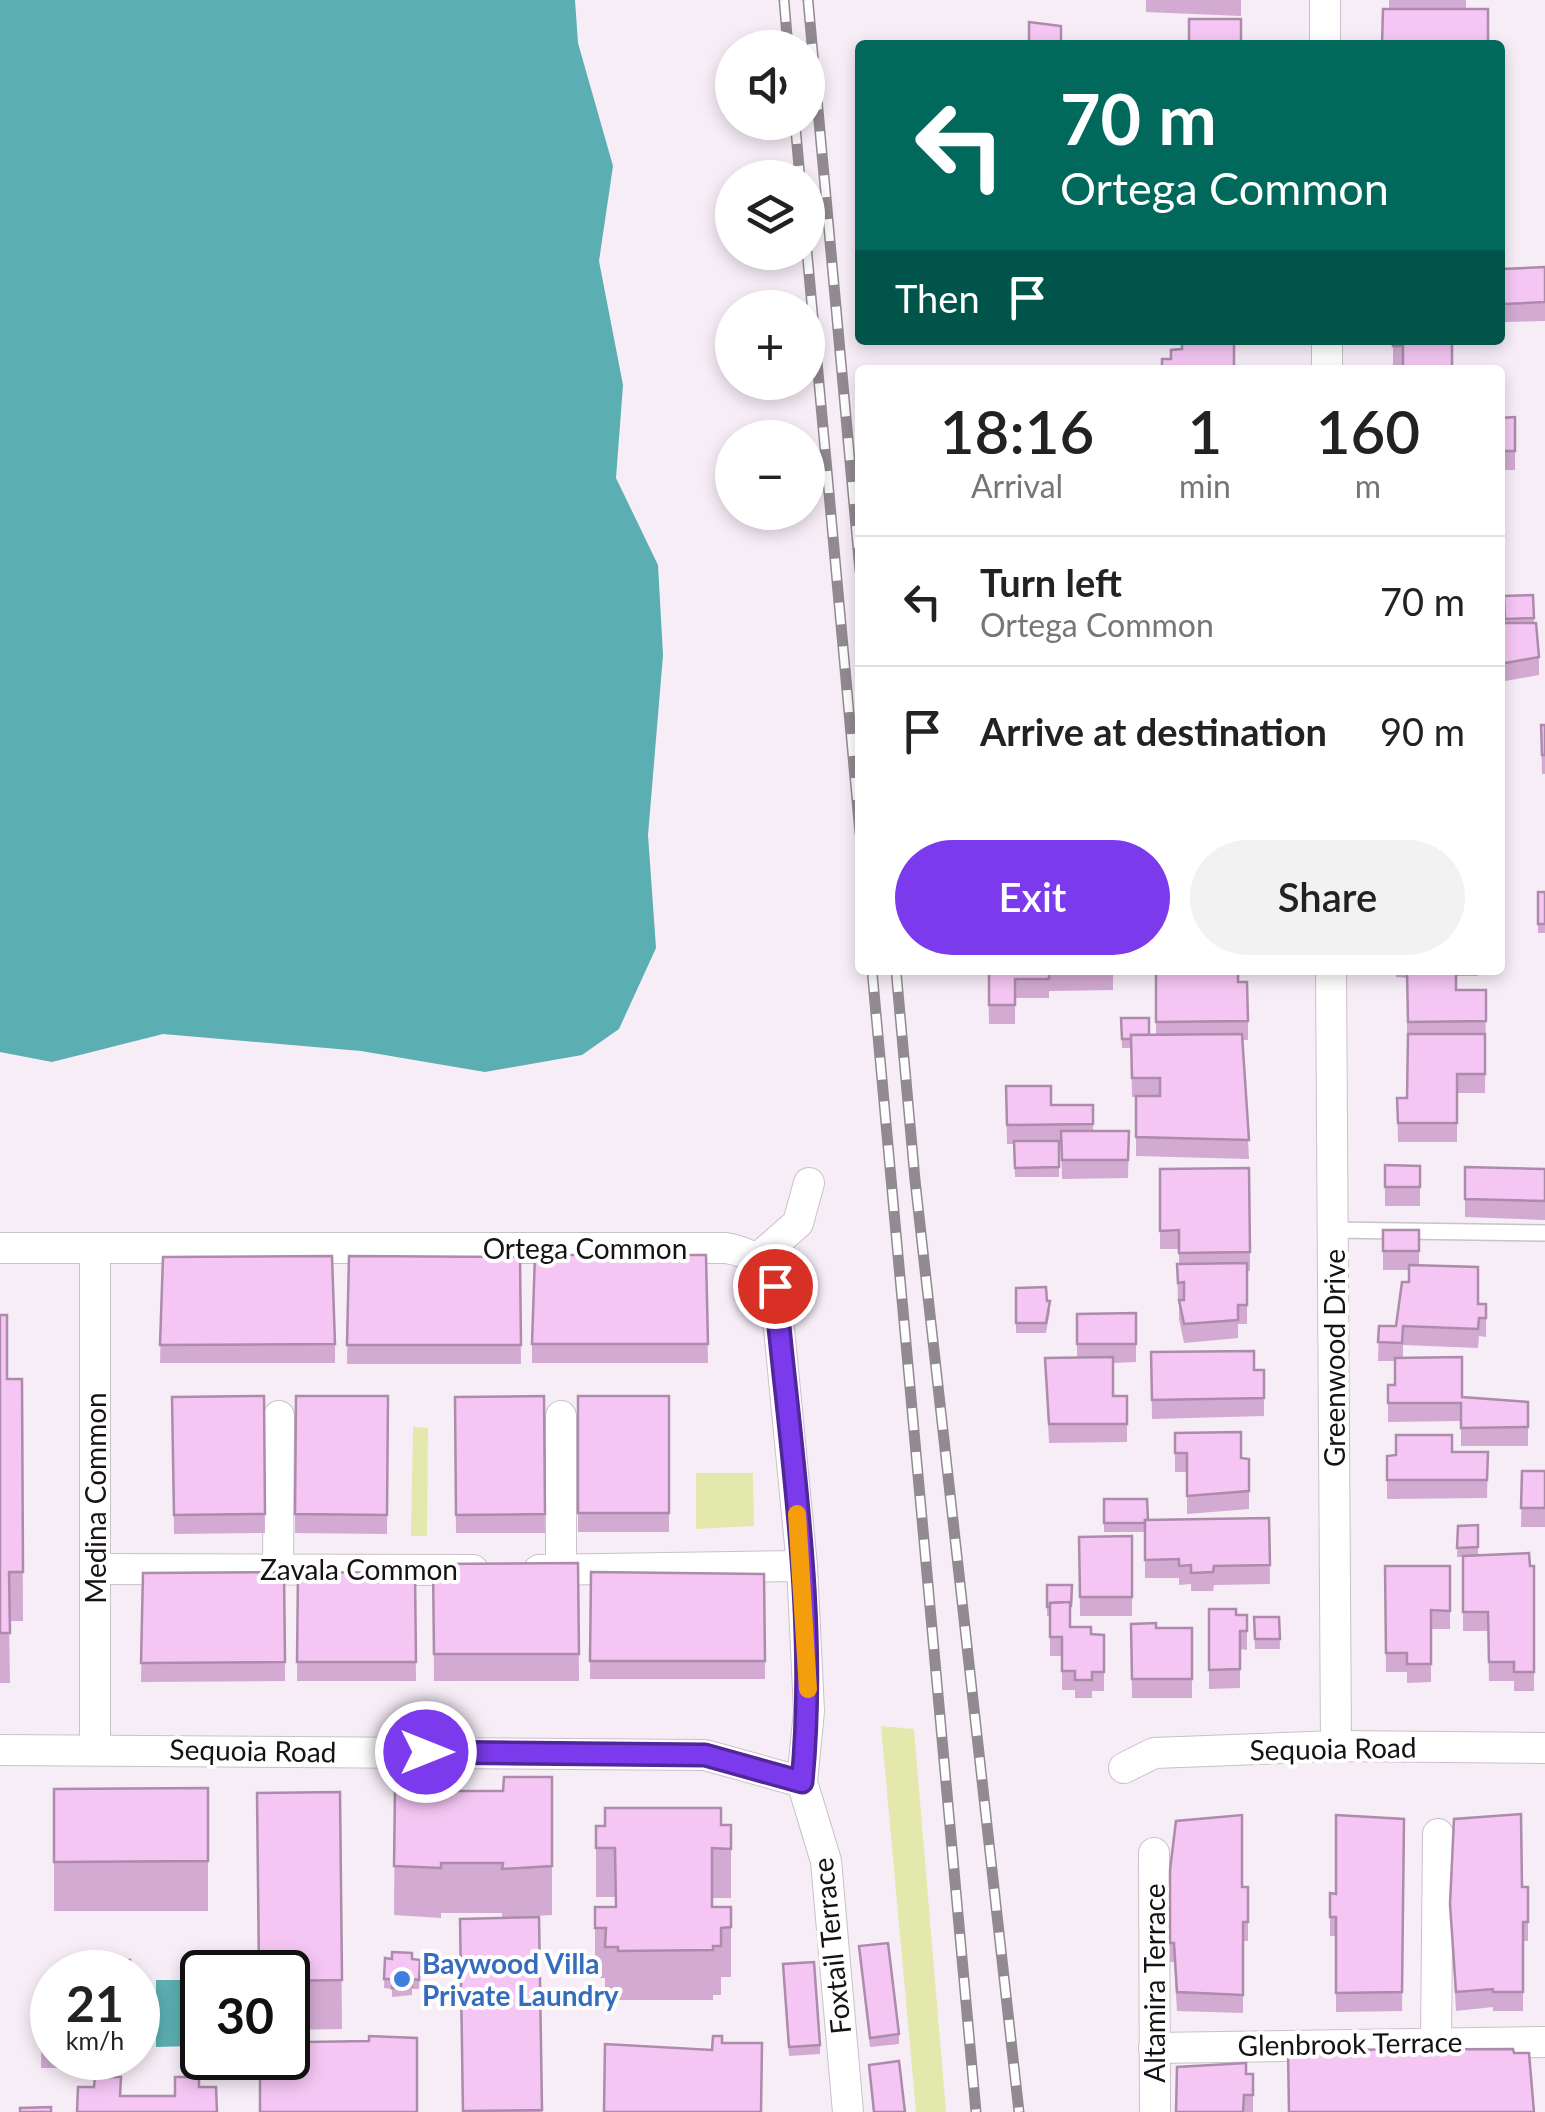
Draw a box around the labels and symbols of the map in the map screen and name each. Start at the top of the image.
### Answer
street label: Ortega Common [483,1231,687,1265]
pin [733,1244,818,1329]
street label: Greenwood Drive [1317,1249,1351,1467]
street label: Medina Common [78,1392,112,1604]
street label: Zavala Common [260,1552,458,1586]
position arrow [374,1700,478,1804]
street label: Sequoia Road [1249,1730,1417,1766]
street label: Sequoia Road [169,1732,337,1768]
street label: Foxtail Terrace [805,1856,857,2036]
street label: Altamira Terrace [1137,1883,1171,2083]
place label: Baywood Villa Private Laundry [422,1946,619,2012]
speed limit sign: 30 [180,1950,310,2080]
marker: Baywood Villa Private Laundry [391,1968,413,1990]
street label: Glenbrook Terrace [1237,2024,1463,2062]

